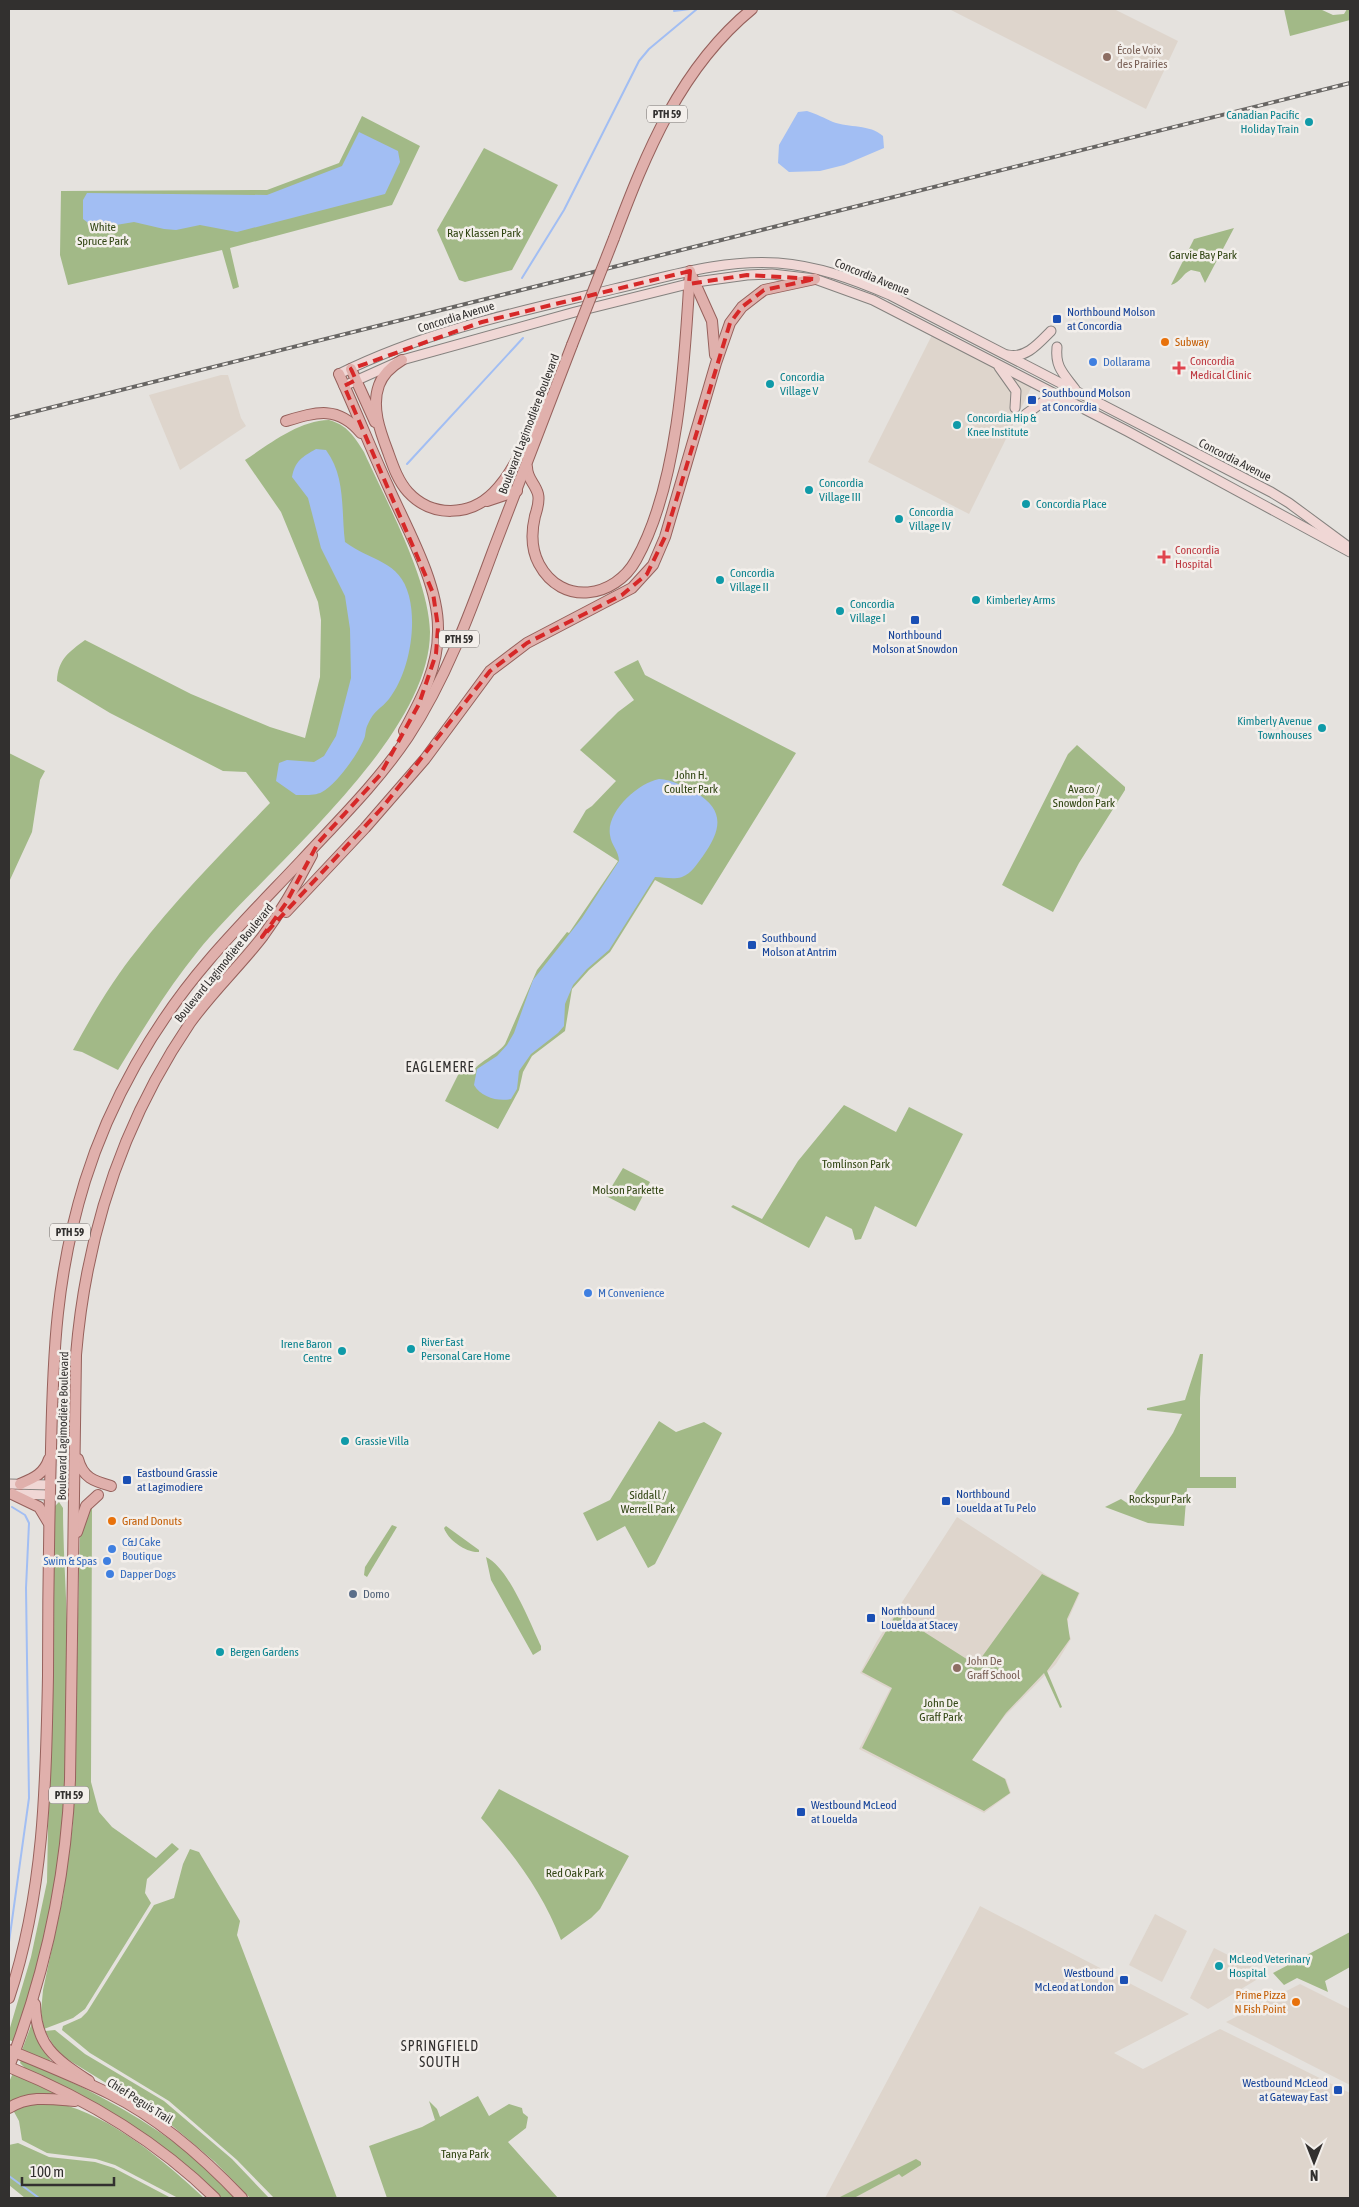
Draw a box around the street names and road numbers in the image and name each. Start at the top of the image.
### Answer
road number: PTH 59 [647,106,687,122]
street label: Concordia Avenue [833,256,911,298]
street label: Concordia Avenue [416,299,496,335]
street label: Boulevard Lagimodière Boulevard [496,352,562,496]
street label: Concordia Avenue [1196,436,1274,484]
road number: PTH 59 [439,630,479,648]
street label: Boulevard Lagimodière Boulevard [172,901,276,1025]
road number: PTH 59 [50,1224,90,1240]
street label: Boulevard Lagimodière Boulevard [55,1351,71,1501]
road number: PTH 59 [49,1786,89,1804]
street label: Chief Peguis Trail [105,2075,176,2127]

